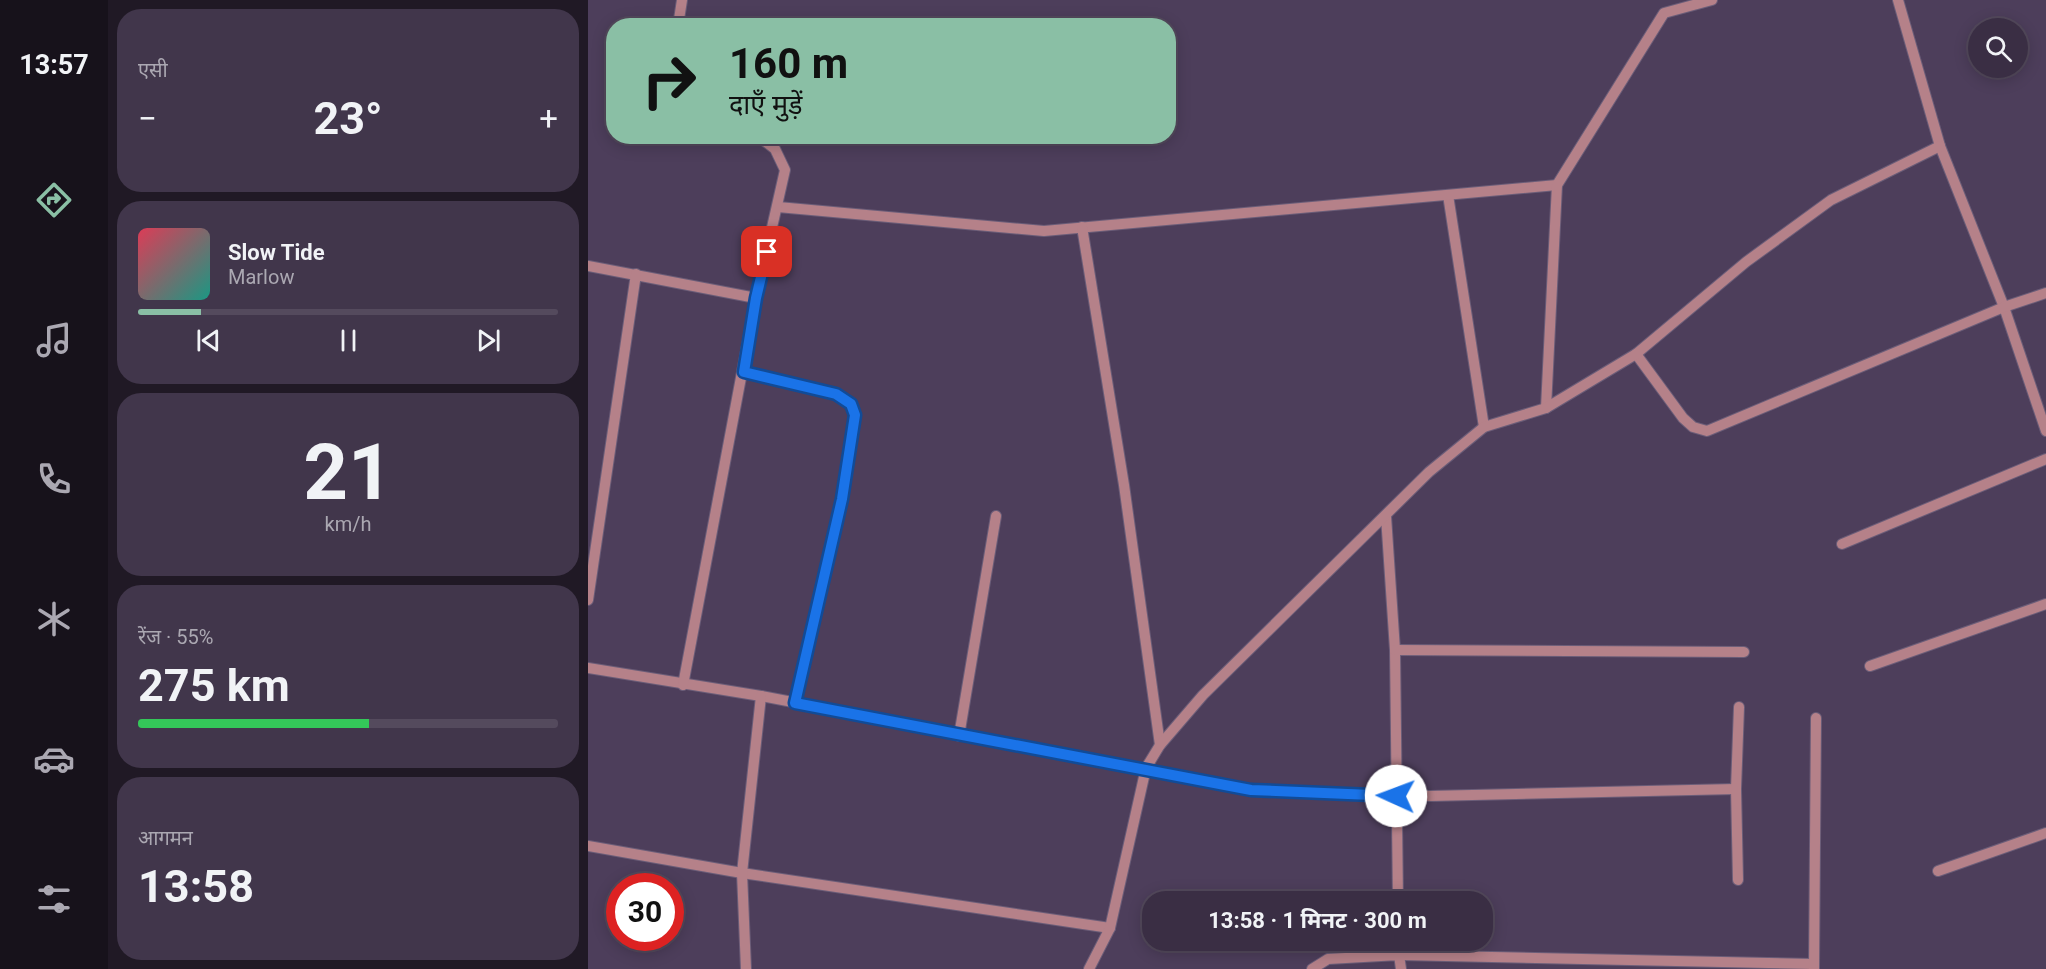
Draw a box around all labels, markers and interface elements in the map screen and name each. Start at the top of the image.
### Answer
map controls [1968,18,2028,78]
button: search [1968,18,2028,78]
text: 160 m [729,39,848,88]
icon: right [630,42,708,120]
text: 13:57 [19,49,89,81]
text: एसी [138,58,168,82]
text: दाएँ मुड़ें [729,89,803,121]
text: 23° [313,92,383,145]
text: − [138,99,157,138]
text: + [539,99,558,138]
icon: directions [33,179,75,221]
pin [741,226,792,277]
icon: arrive [750,235,783,268]
text: Slow Tide [228,240,325,265]
text: Marlow [228,265,294,289]
icon: music [33,319,75,361]
icon: previous [192,324,225,357]
icon: pause [332,324,365,357]
icon: next [472,324,505,357]
text: 21 [303,427,393,518]
icon: phone [33,458,75,500]
text: km/h [325,512,371,536]
icon: climate [33,598,75,640]
text: रेंज · 55% [138,625,213,649]
text: 275 km [138,659,290,712]
icon: car [33,738,75,780]
position arrow [1364,764,1428,828]
text: आगमन [138,826,193,850]
text: 13:58 [138,860,254,913]
speed limit sign: 30 [606,873,684,951]
icon: filters [33,878,75,920]
text: 13:58 · 1 मिनट · 300 m [1208,908,1427,933]

